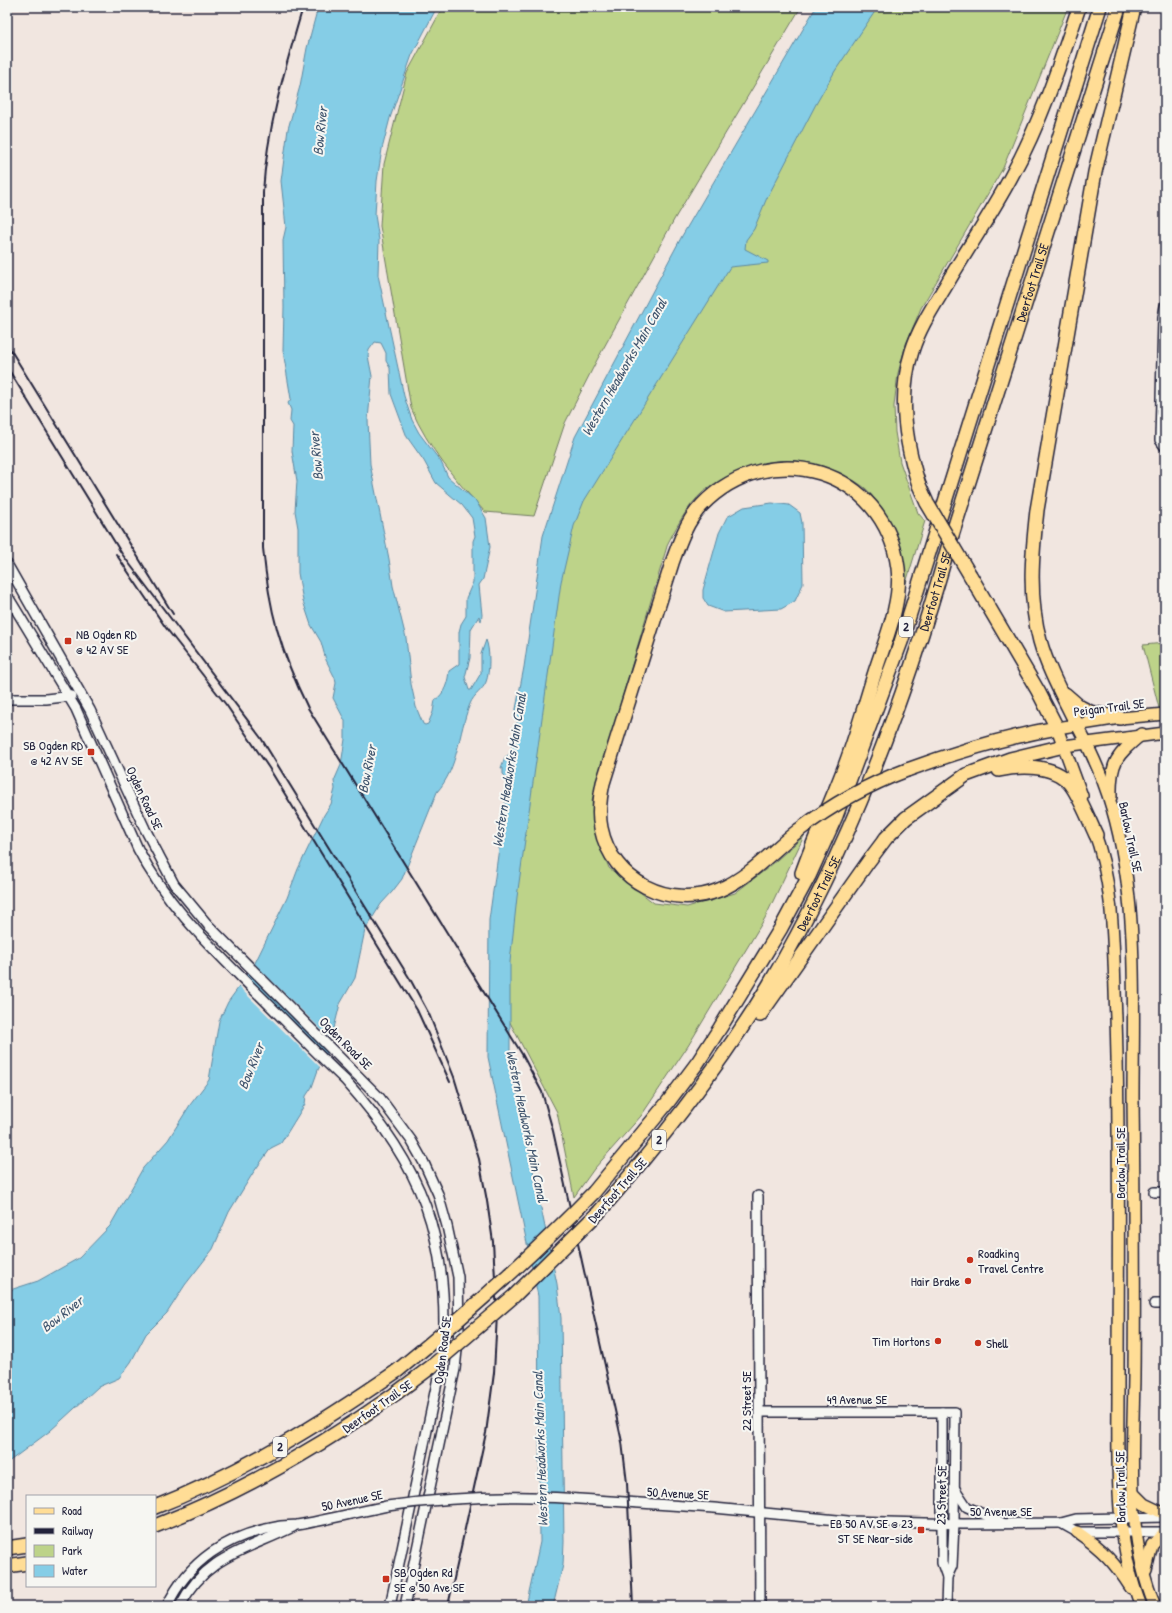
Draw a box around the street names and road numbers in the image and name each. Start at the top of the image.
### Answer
street label: Deerfoot Trail SE [1011,241,1053,324]
street label: Deerfoot Trail SE [914,550,955,633]
road number: 2 [899,617,913,637]
street label: Peigan Trail SE [1072,694,1146,720]
street label: Ogden Road SE [122,763,168,833]
street label: Barlow Trail SE [1115,800,1147,874]
street label: Deerfoot Trail SE [792,853,844,934]
street label: Ogden Road SE [316,1013,377,1074]
street label: Barlow Trail SE [1111,1127,1129,1199]
road number: 2 [652,1130,666,1150]
street label: Deerfoot Trail SE [584,1153,651,1227]
street label: Ogden Road SE [429,1315,455,1385]
street label: 22 Street SE [737,1371,755,1431]
street label: Deerfoot Trail SE [338,1375,416,1437]
street label: 49 Avenue SE [827,1390,887,1408]
road number: 2 [273,1437,287,1457]
street label: Barlow Trail SE [1110,1451,1130,1523]
street label: 23 Street SE [931,1465,951,1525]
street label: 50 Avenue SE [647,1482,710,1504]
street label: 50 Avenue SE [320,1485,384,1515]
street label: 50 Avenue SE [970,1502,1032,1520]

